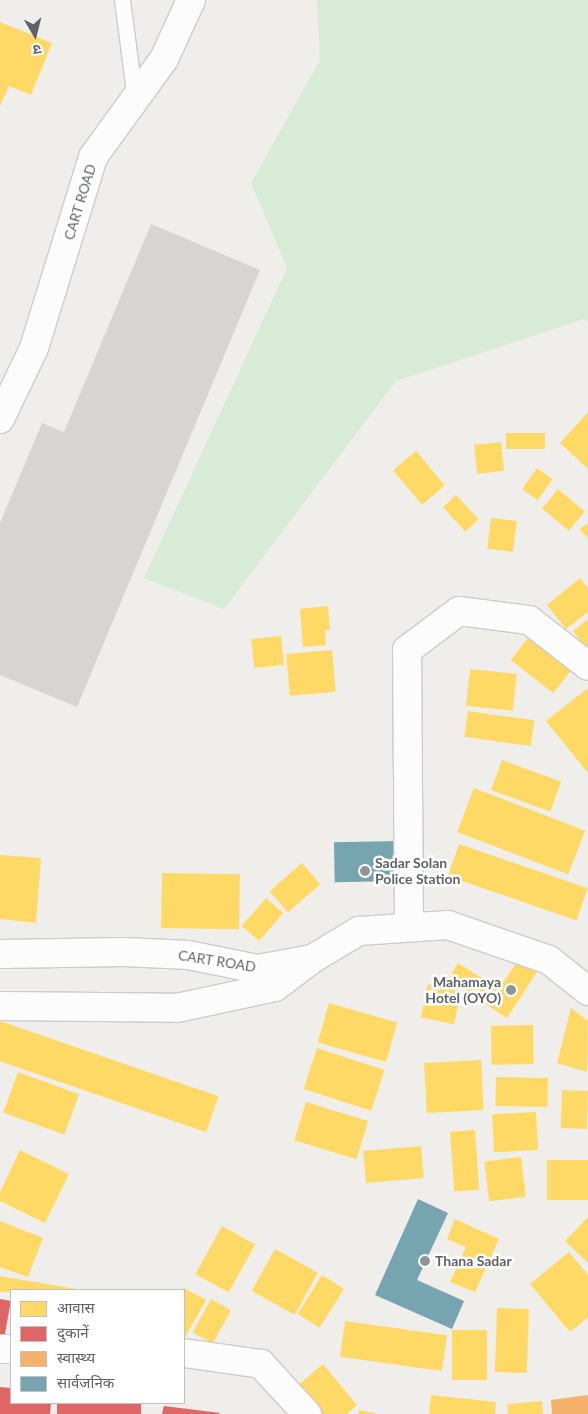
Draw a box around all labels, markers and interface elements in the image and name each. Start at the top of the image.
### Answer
north arrow [10,10,60,60]
text: उ [32,41,42,59]
street label: CART ROAD [60,162,100,242]
place label: Sadar Solan Police Station [375,855,460,888]
marker: Sadar Solan Police Station [359,865,371,877]
street label: CART ROAD [177,947,257,975]
place label: Mahamaya Hotel (OYO) [425,974,501,1006]
marker: Mahamaya Hotel (OYO) [505,984,517,996]
place label: Thana Sadar [435,1253,512,1269]
marker: Thana Sadar [419,1255,431,1267]
legend [10,1289,185,1404]
text: आवास [57,1298,95,1316]
text: दुकानें [57,1323,89,1341]
text: स्वास्थ्य [57,1348,95,1366]
text: सार्वजनिक [57,1373,114,1391]

